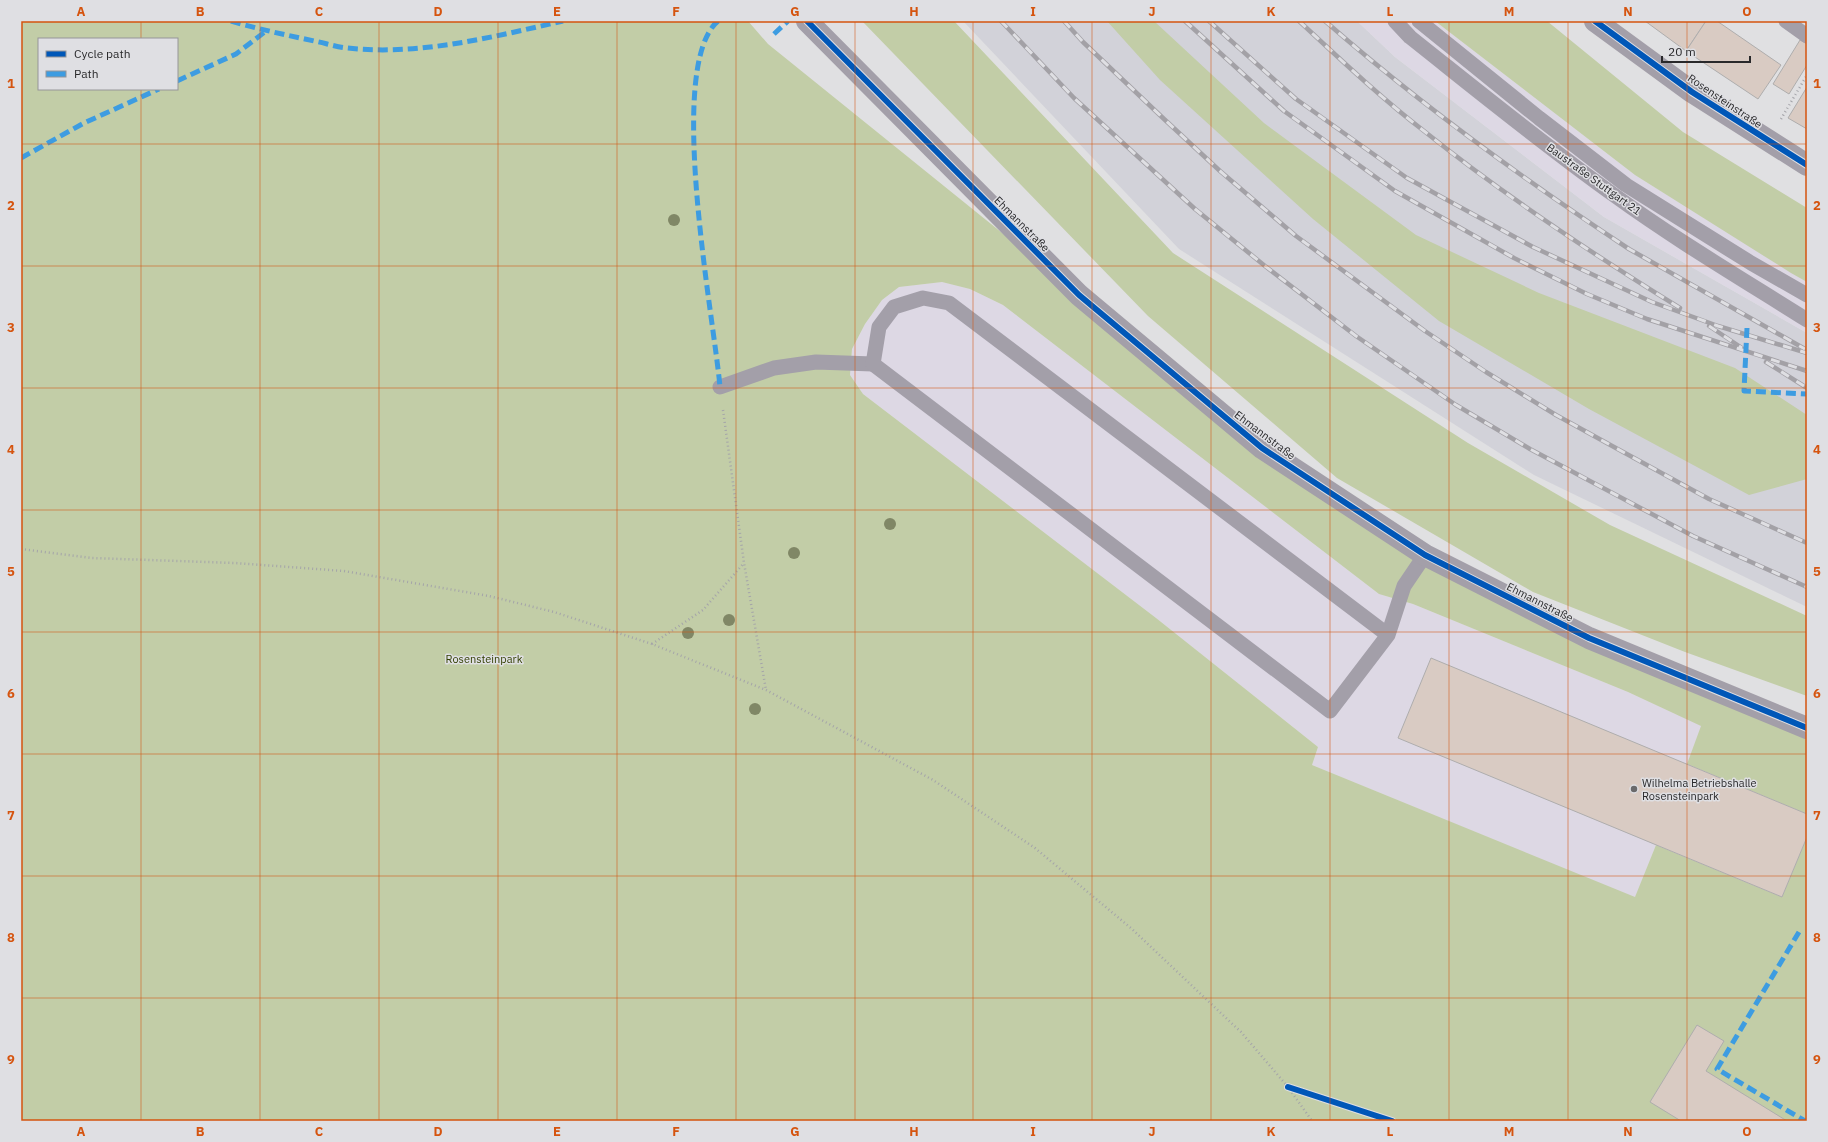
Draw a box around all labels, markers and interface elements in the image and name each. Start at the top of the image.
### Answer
text: A [77,3,86,20]
text: B [196,3,205,20]
text: C [315,3,324,20]
text: D [433,3,443,20]
text: E [553,3,561,20]
text: F [672,3,680,20]
text: G [790,3,800,20]
text: H [909,3,919,20]
text: I [1030,3,1036,20]
text: J [1148,3,1156,20]
text: K [1266,3,1276,20]
text: L [1387,3,1394,20]
text: M [1504,3,1514,20]
text: N [1623,3,1633,20]
text: O [1742,3,1752,20]
legend [38,38,178,90]
scale bar [1662,38,1750,64]
text: 20 m [1668,44,1696,59]
text: Cycle path [74,46,131,61]
text: Path [74,66,99,81]
street label: Rosensteinstraße [1685,71,1765,131]
text: 1 [7,75,15,92]
text: 1 [1813,75,1821,92]
street label: Baustraße Stuttgart 21 [1544,140,1644,218]
street label: Ehmannstraße [991,193,1053,255]
text: 2 [7,197,15,214]
text: 2 [1813,197,1821,214]
text: 3 [7,319,15,336]
text: 3 [1813,319,1821,336]
street label: Ehmannstraße [1232,408,1298,462]
text: 4 [7,441,15,458]
text: 4 [1813,441,1821,458]
text: 5 [7,563,15,580]
text: 5 [1813,563,1821,580]
street label: Ehmannstraße [1504,579,1576,625]
park label: Rosensteinpark [446,652,523,666]
text: 6 [7,685,15,702]
text: 6 [1813,685,1821,702]
place label: Wilhelma Betriebshalle Rosensteinpark [1642,776,1757,803]
marker: Wilhelma Betriebshalle Rosensteinpark [1629,784,1639,794]
text: 7 [7,807,15,824]
text: 7 [1813,807,1821,824]
text: 8 [7,929,15,946]
text: 8 [1813,929,1821,946]
text: 9 [7,1051,15,1068]
text: 9 [1813,1051,1821,1068]
text: A [77,1123,86,1140]
text: B [196,1123,205,1140]
text: C [315,1123,324,1140]
text: D [433,1123,443,1140]
text: E [553,1123,561,1140]
text: F [672,1123,680,1140]
text: G [790,1123,800,1140]
text: H [909,1123,919,1140]
text: I [1030,1123,1036,1140]
text: J [1148,1123,1156,1140]
text: K [1266,1123,1276,1140]
text: L [1387,1123,1394,1140]
text: M [1504,1123,1514,1140]
text: N [1623,1123,1633,1140]
text: O [1742,1123,1752,1140]

